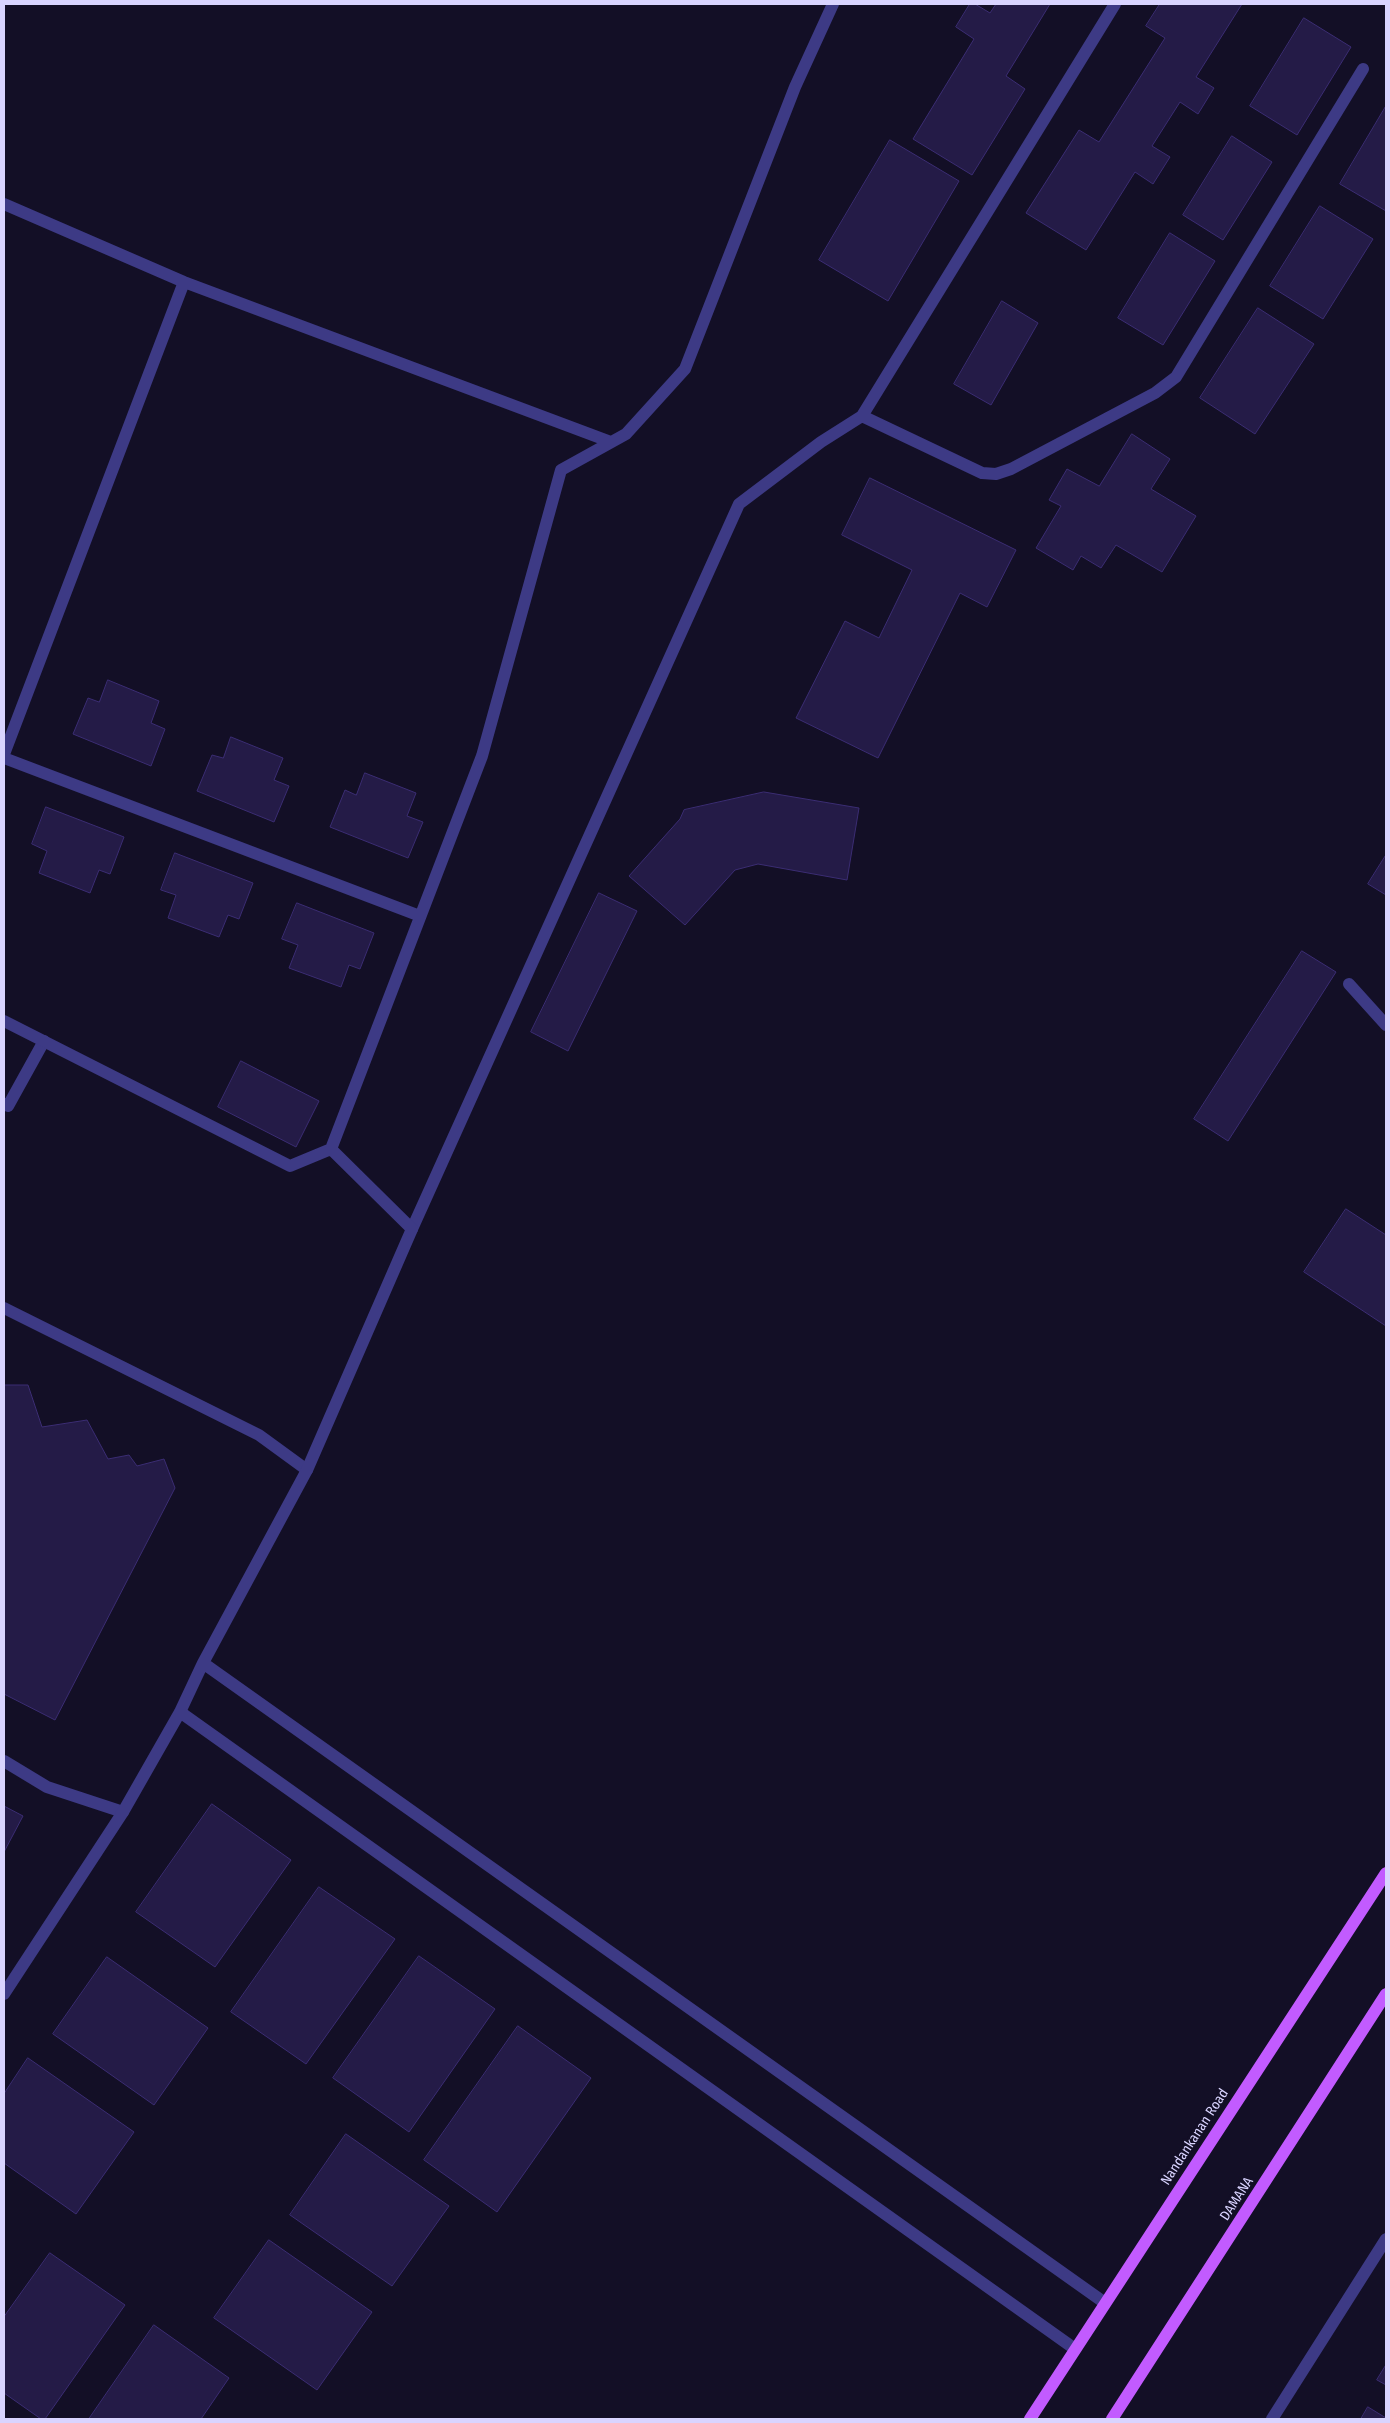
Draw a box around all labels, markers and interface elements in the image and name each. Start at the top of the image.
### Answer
street label: Nandankanan Road [1158,2086,1232,2188]
street label: DAMANA [1217,2174,1257,2224]

